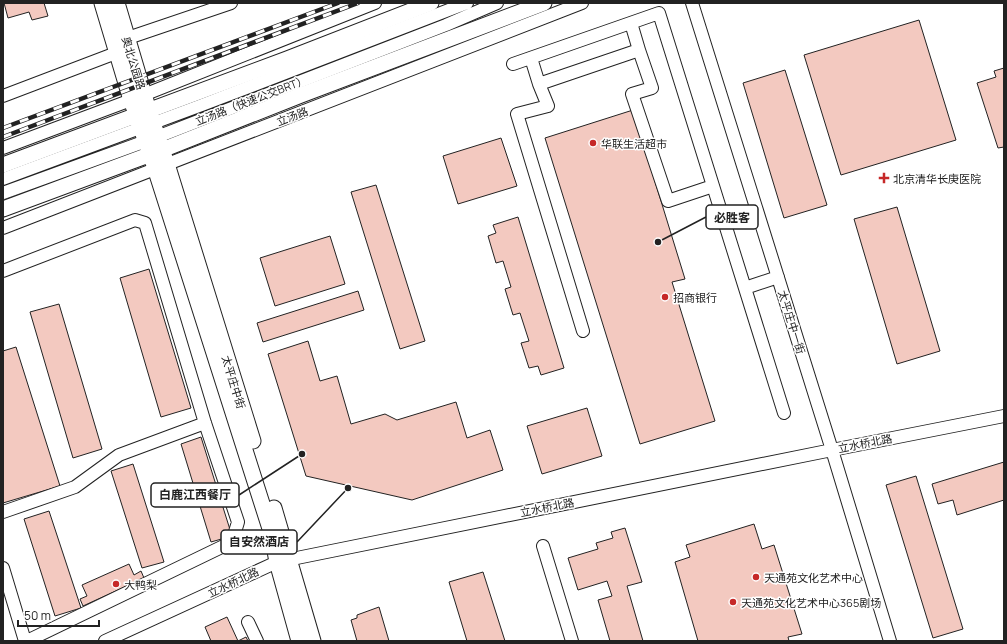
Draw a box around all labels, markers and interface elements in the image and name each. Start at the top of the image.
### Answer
street label: 奥北公园路 [119,35,149,91]
street label: 立汤路（快速公交BRT） [193,72,309,128]
street label: 立汤路 [274,104,310,128]
place label: 华联生活超市 [601,136,667,151]
marker: 华联生活超市 [588,138,598,148]
place label: 北京清华长庚医院 [893,171,981,186]
marker: 北京清华长庚医院 [878,172,890,184]
callout: 必胜客 [706,205,758,229]
text: 必胜客 [714,209,750,226]
street label: 太平庄中一街 [775,288,809,356]
place label: 招商银行 [673,290,717,305]
marker: 招商银行 [660,292,670,302]
street label: 太平庄中街 [219,354,249,410]
street label: 立水桥北路 [837,430,893,456]
callout: 白鹿江西餐厅 [151,483,239,507]
text: 白鹿江西餐厅 [159,486,231,503]
street label: 立水桥北路 [519,494,575,520]
callout: 自安然酒店 [221,530,297,554]
text: 自安然酒店 [229,533,289,550]
street label: 立水桥北路 [205,564,261,600]
place label: 天通苑文化艺术中心 [764,570,863,585]
marker: 天通苑文化艺术中心 [751,572,761,582]
place label: 大鸭梨 [124,577,157,592]
marker: 大鸭梨 [111,579,121,589]
place label: 天通苑文化艺术中心365剧场 [741,595,881,610]
marker: 天通苑文化艺术中心365剧场 [728,597,738,607]
scale bar [18,602,99,628]
text: 50 m [24,607,51,624]

